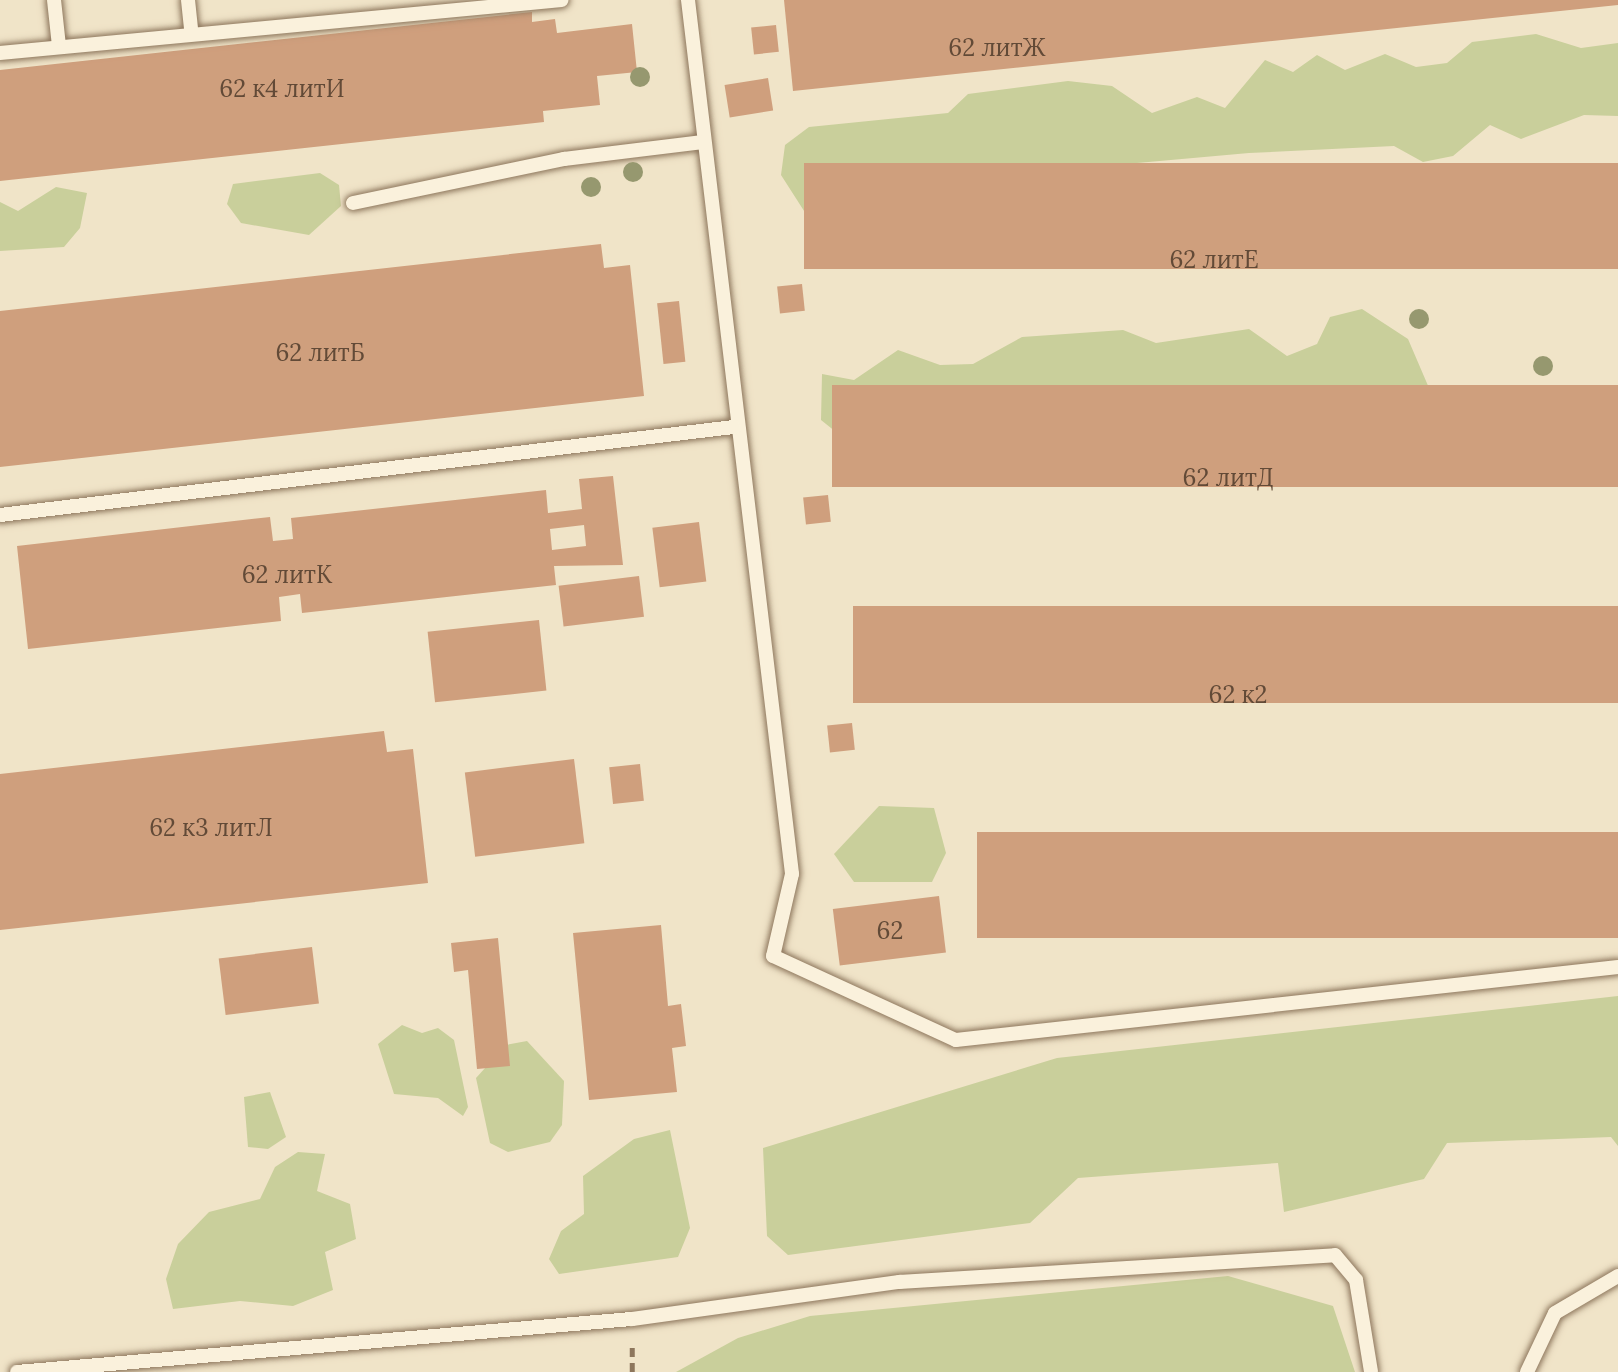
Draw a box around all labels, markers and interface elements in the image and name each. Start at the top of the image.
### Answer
house number: 62 литЖ [948,34,1046,62]
house number: 62 к4 литИ [219,75,345,103]
house number: 62 литЕ [1169,246,1259,274]
house number: 62 литБ [275,339,365,367]
house number: 62 литД [1183,464,1273,492]
house number: 62 литК [242,561,332,589]
house number: 62 к2 [1209,681,1267,709]
house number: 62 к3 литЛ [149,814,273,842]
house number: 62 [877,917,903,945]

